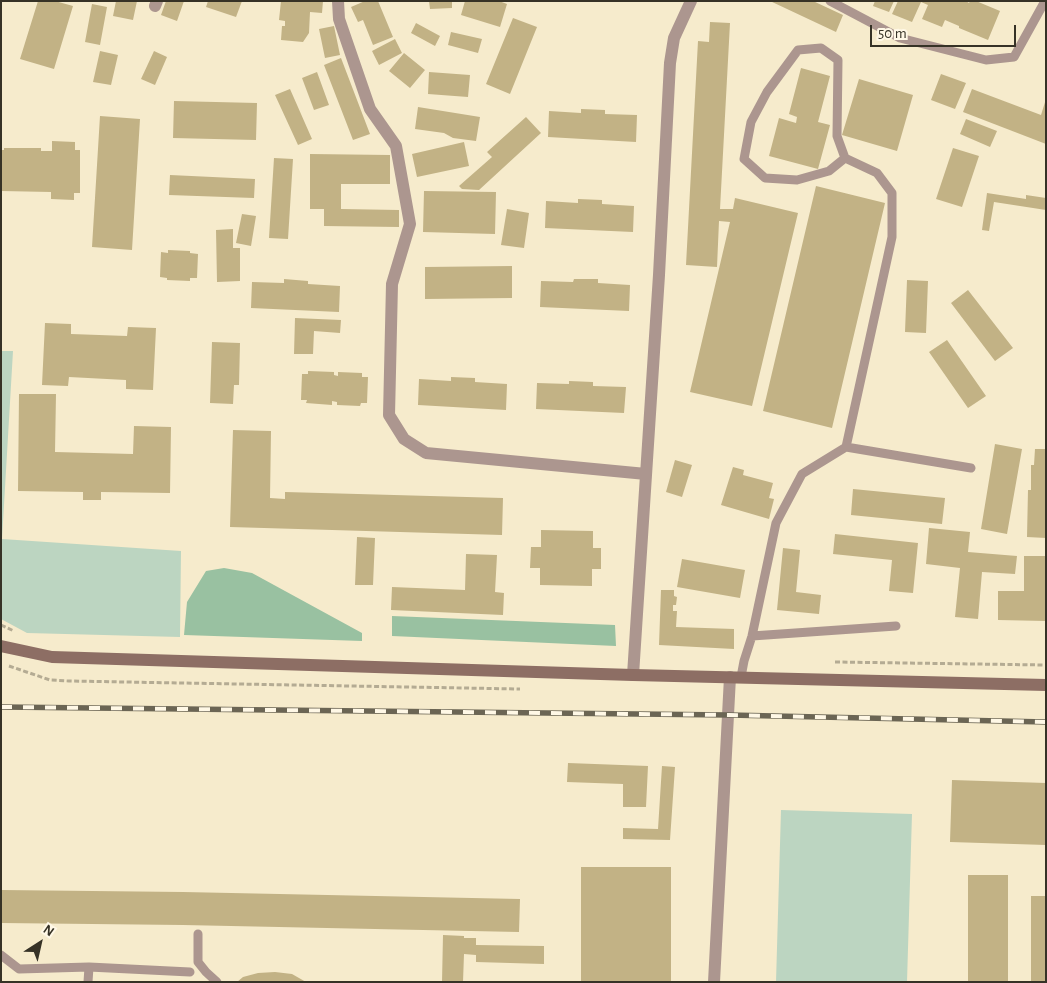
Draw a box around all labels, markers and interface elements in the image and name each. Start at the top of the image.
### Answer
scale bar [872,15,1018,47]
text: 50 m [878,26,907,41]
north arrow [15,918,65,968]
text: N [41,922,57,939]

